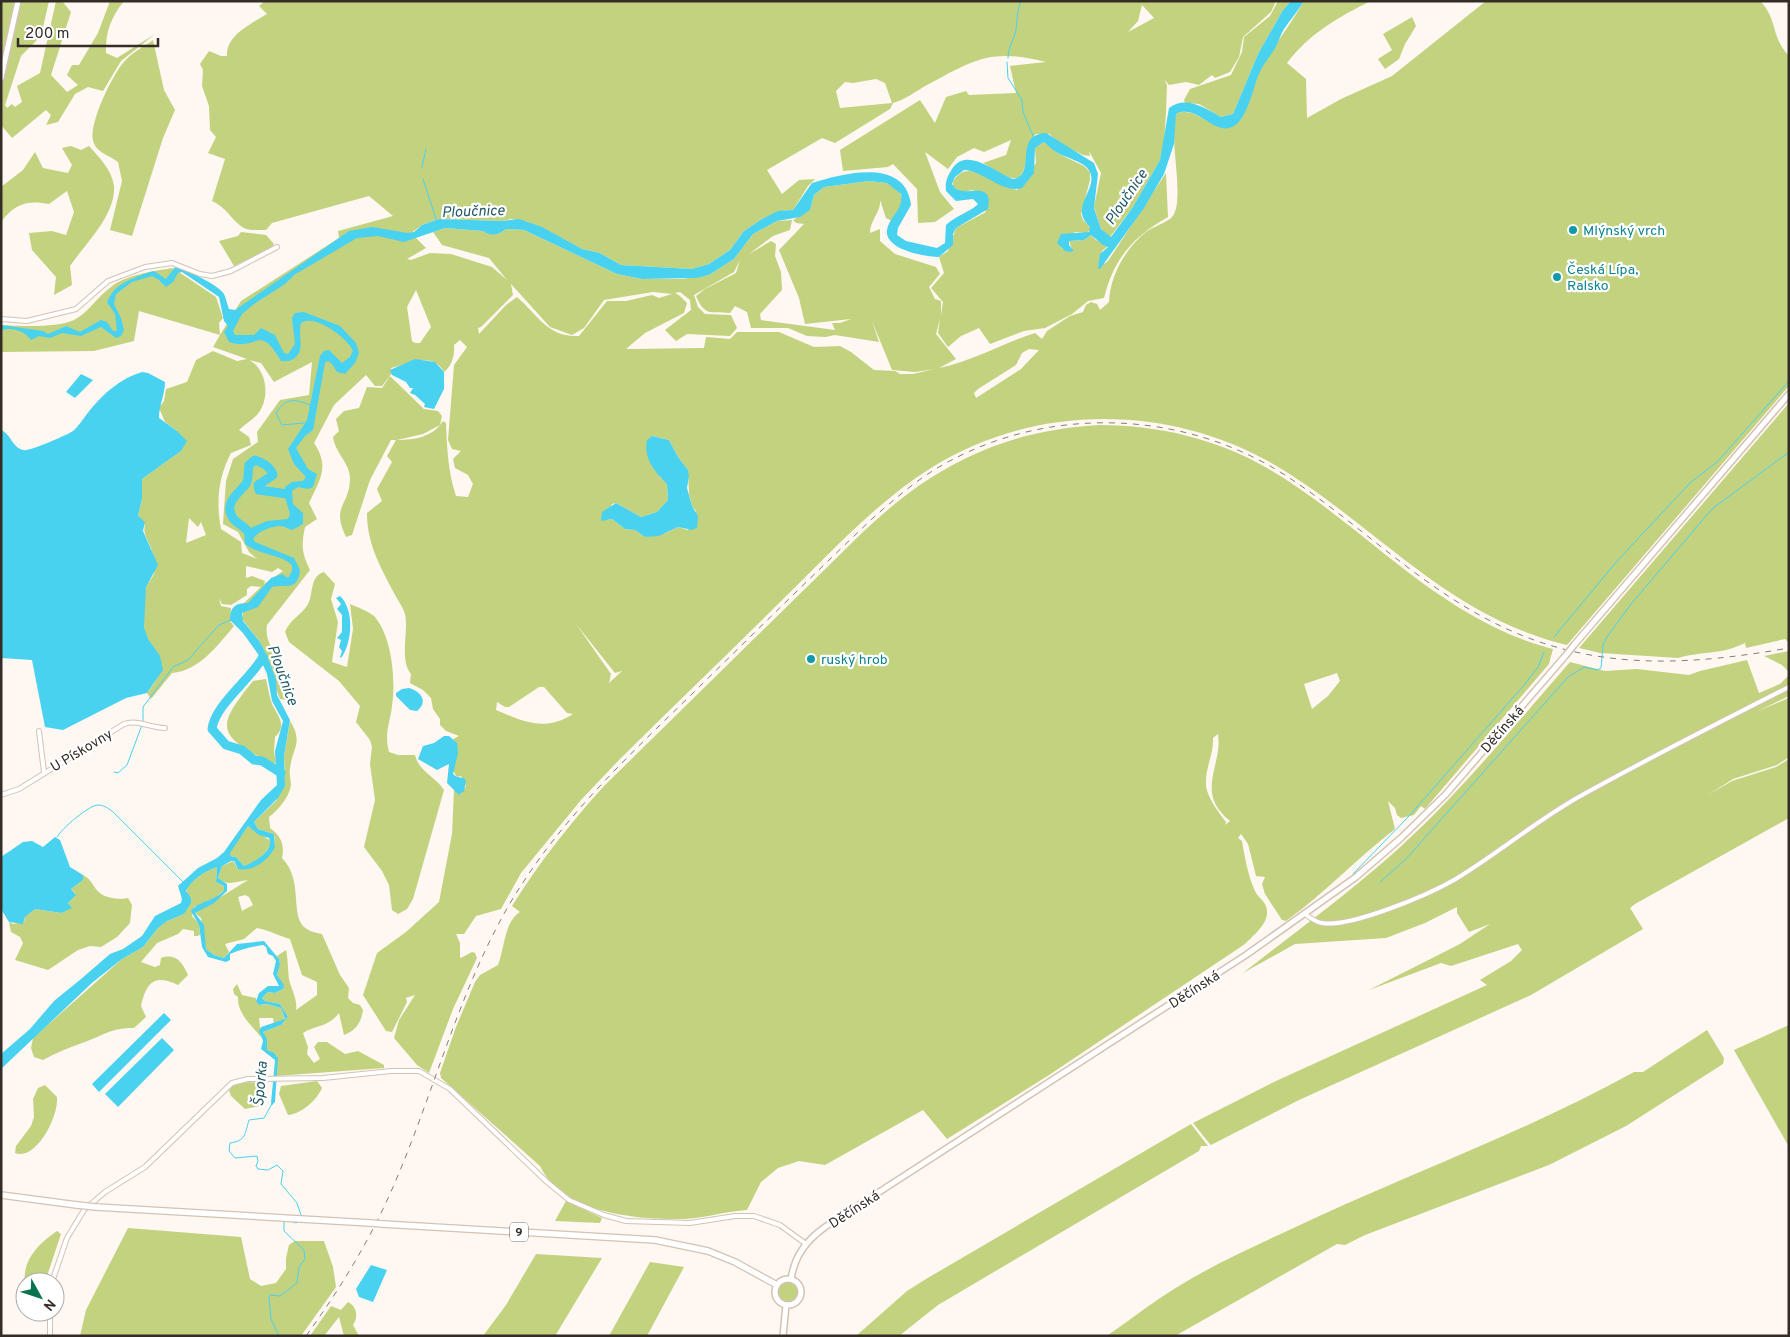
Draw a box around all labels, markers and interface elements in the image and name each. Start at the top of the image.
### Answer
scale bar [18,15,158,47]
text: 200 m [25,25,70,44]
water label: Ploučnice [1102,166,1153,229]
water label: Ploučnice [441,202,505,223]
place label: Mlýnský vrch [1583,223,1665,240]
marker: Mlýnský vrch [1567,224,1579,236]
place label: Česká Lípa, Ralsko [1567,261,1639,295]
marker: Česká Lípa, Ralsko [1551,271,1563,283]
water label: Ploučnice [262,643,301,709]
place label: ruský hrob [821,652,888,669]
marker: ruský hrob [805,653,817,665]
street label: Děčínská [1478,703,1528,757]
street label: U Pískovny [48,726,116,776]
street label: Děčínská [1166,968,1223,1013]
water label: Šporka [248,1060,273,1108]
street label: Děčínská [826,1188,883,1233]
road number: 9 [510,1222,528,1242]
north arrow [15,1272,65,1322]
text: N [39,1295,59,1314]

